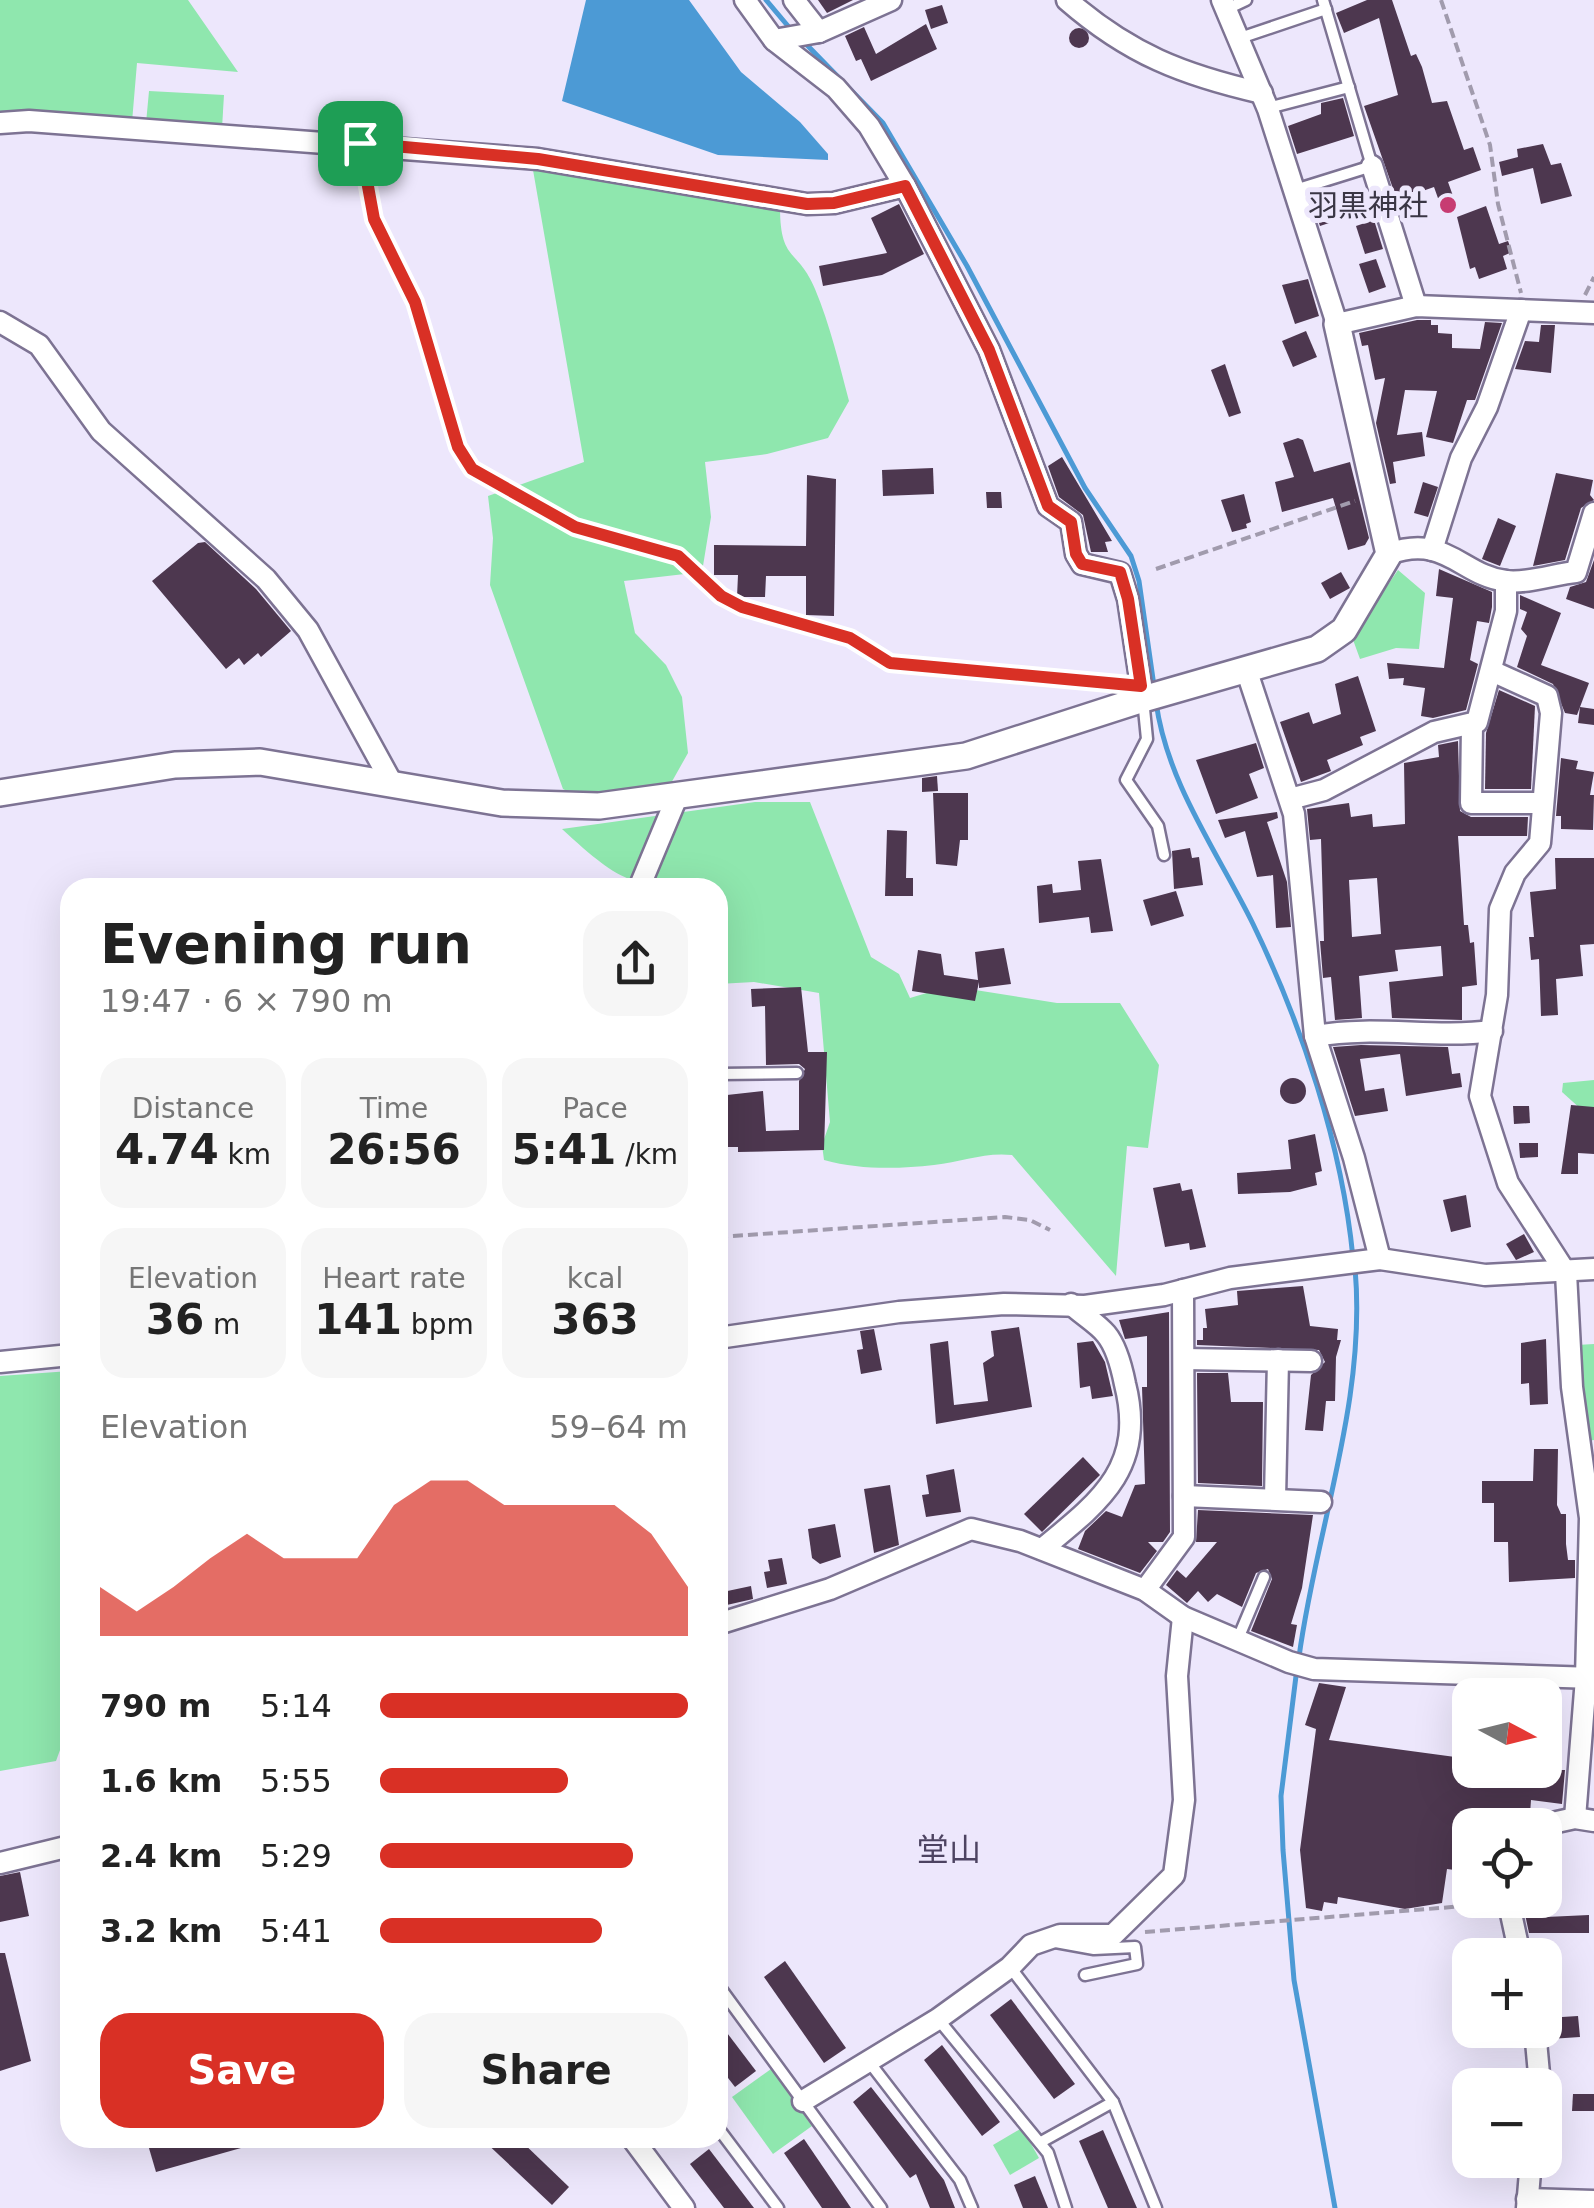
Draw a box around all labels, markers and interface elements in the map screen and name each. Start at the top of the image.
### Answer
pin [318,101,403,186]
icon: arrive [333,116,388,171]
place label: 羽黒神社 [1308,188,1428,223]
marker: 羽黒神社 [1437,194,1459,216]
button: share [583,911,688,1016]
text: Evening run [100,912,472,976]
text: 19:47 · 6 × 790 m [100,982,393,1020]
text: Distance [132,1092,254,1125]
text: Time [360,1092,428,1125]
text: Pace [562,1092,628,1125]
text: 4.74 [115,1125,219,1174]
text: 26:56 [327,1125,461,1174]
text: 5:41 [512,1125,616,1174]
text: km [219,1138,271,1171]
text: /km [616,1138,678,1171]
text: Elevation [128,1262,258,1295]
text: Heart rate [322,1262,466,1295]
text: kcal [567,1262,623,1295]
text: 36 [146,1295,204,1344]
text: 141 [314,1295,402,1344]
text: 363 [551,1295,639,1344]
text: m [204,1308,240,1341]
text: bpm [402,1308,474,1341]
text: Elevation [100,1408,249,1446]
text: 59–64 m [549,1408,688,1446]
north arrow [1452,1678,1562,1788]
map controls [1452,1678,1562,2178]
text: 790 m [100,1687,211,1725]
text: 5:14 [260,1687,332,1725]
text: 1.6 km [100,1762,222,1800]
text: 5:55 [260,1762,332,1800]
button: locate [1452,1808,1562,1918]
district label: 堂山 [917,1831,981,1869]
text: 2.4 km [100,1837,222,1875]
text: 5:29 [260,1837,332,1875]
text: 3.2 km [100,1912,222,1950]
text: 5:41 [260,1912,332,1950]
button: + [1452,1938,1562,2048]
button: Save [100,2013,384,2128]
button: Share [404,2013,688,2128]
button: − [1452,2068,1562,2178]

